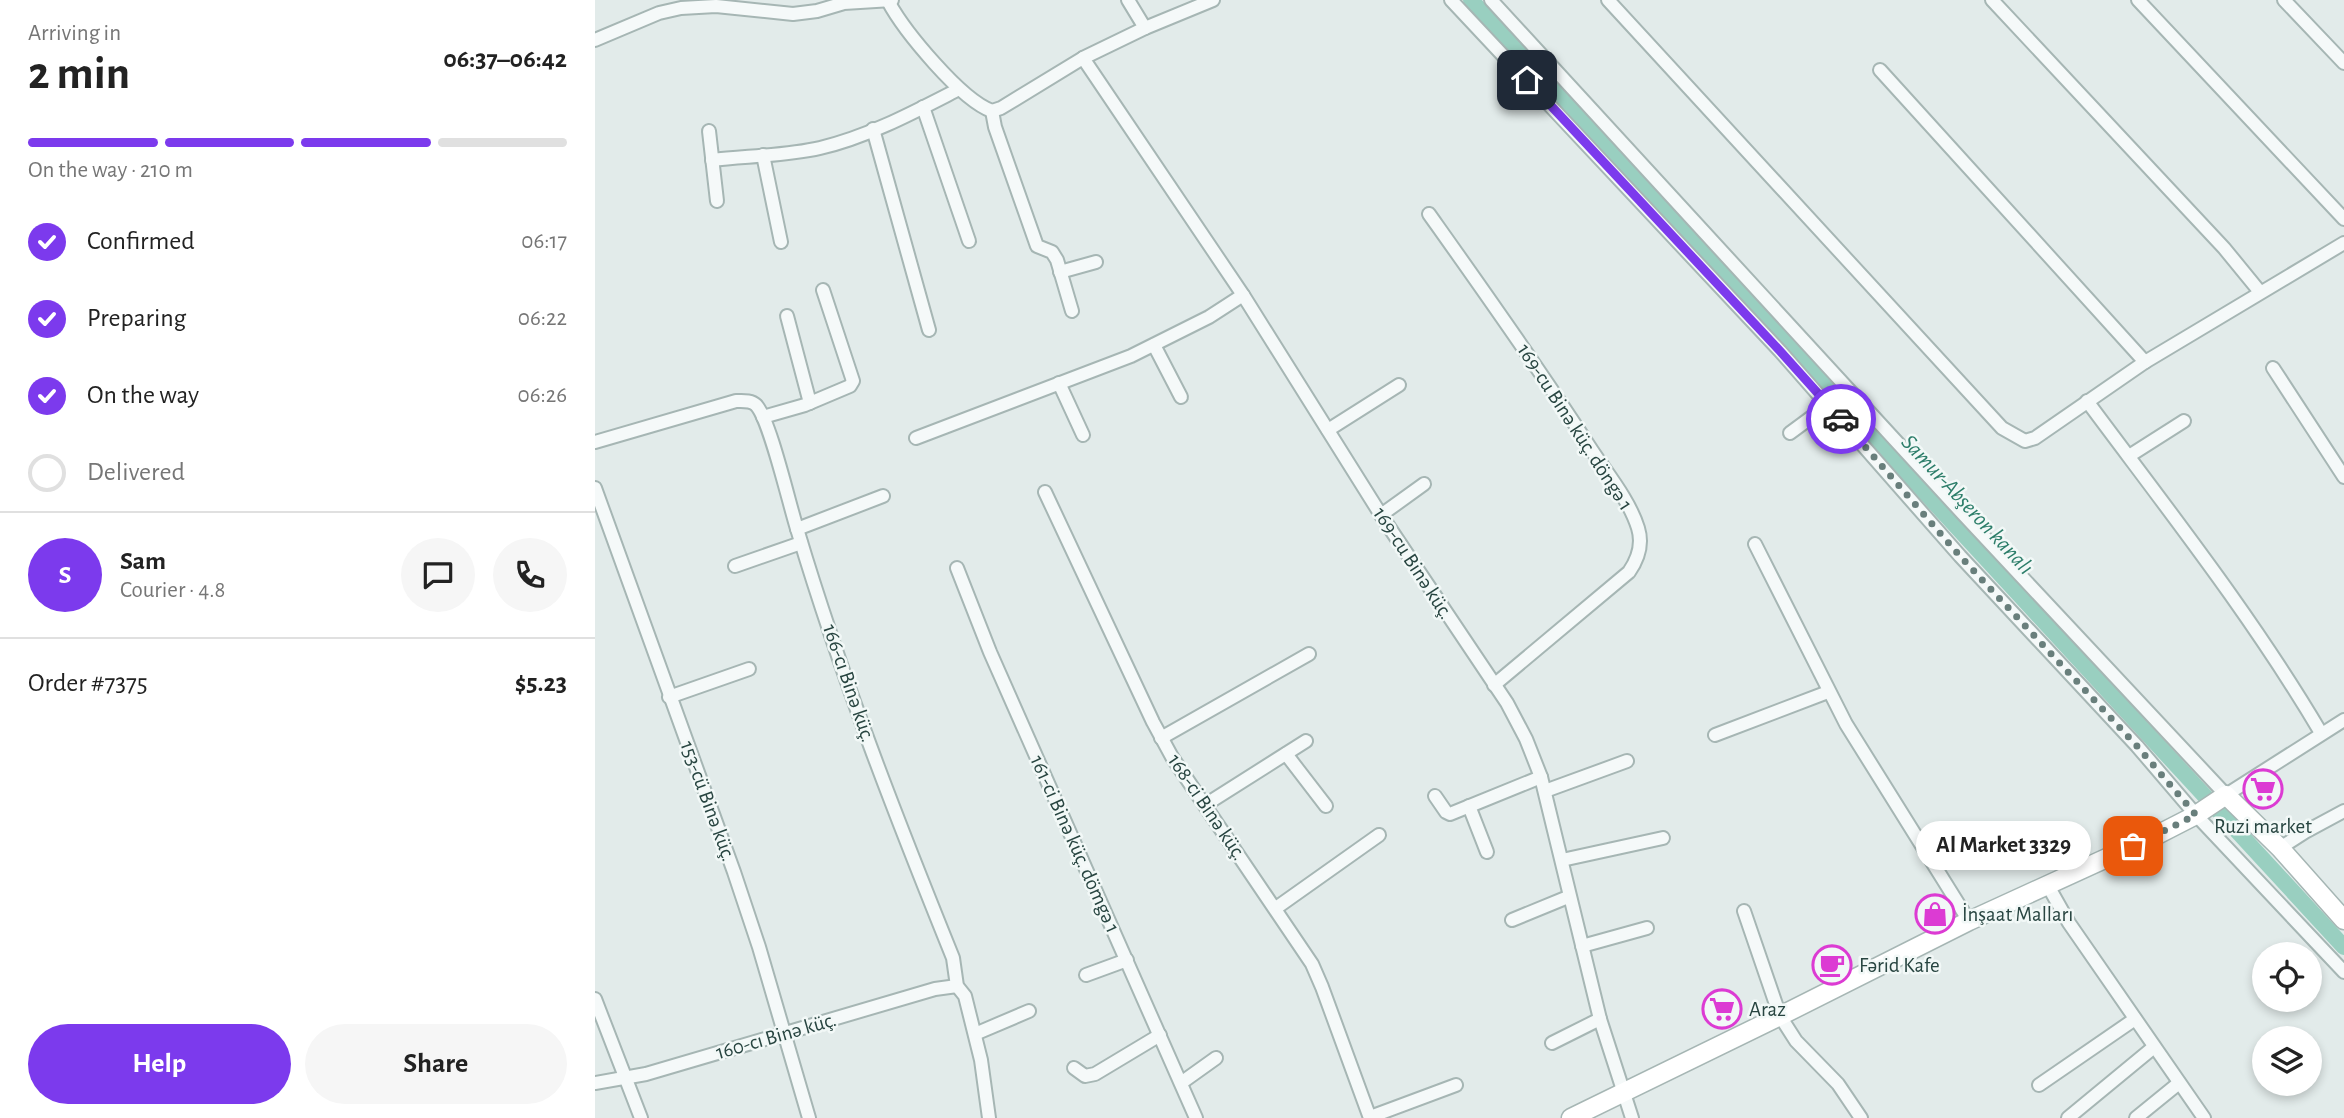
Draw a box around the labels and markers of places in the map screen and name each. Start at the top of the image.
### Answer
pin [1497,50,1557,110]
supermarket icon: Ruzi market [2242,768,2284,810]
pin [2103,816,2163,876]
place label: Ruzi market [2214,816,2312,837]
callout: Al Market 3329 [1916,822,2091,870]
shop icon: İnşaat Malları [1914,893,1956,935]
place label: İnşaat Malları [1962,903,2073,925]
cafe icon: Fərid Kafe [1811,944,1853,986]
place label: Fərid Kafe [1859,955,1940,976]
supermarket icon: Araz [1701,988,1743,1030]
place label: Araz [1749,999,1786,1020]

